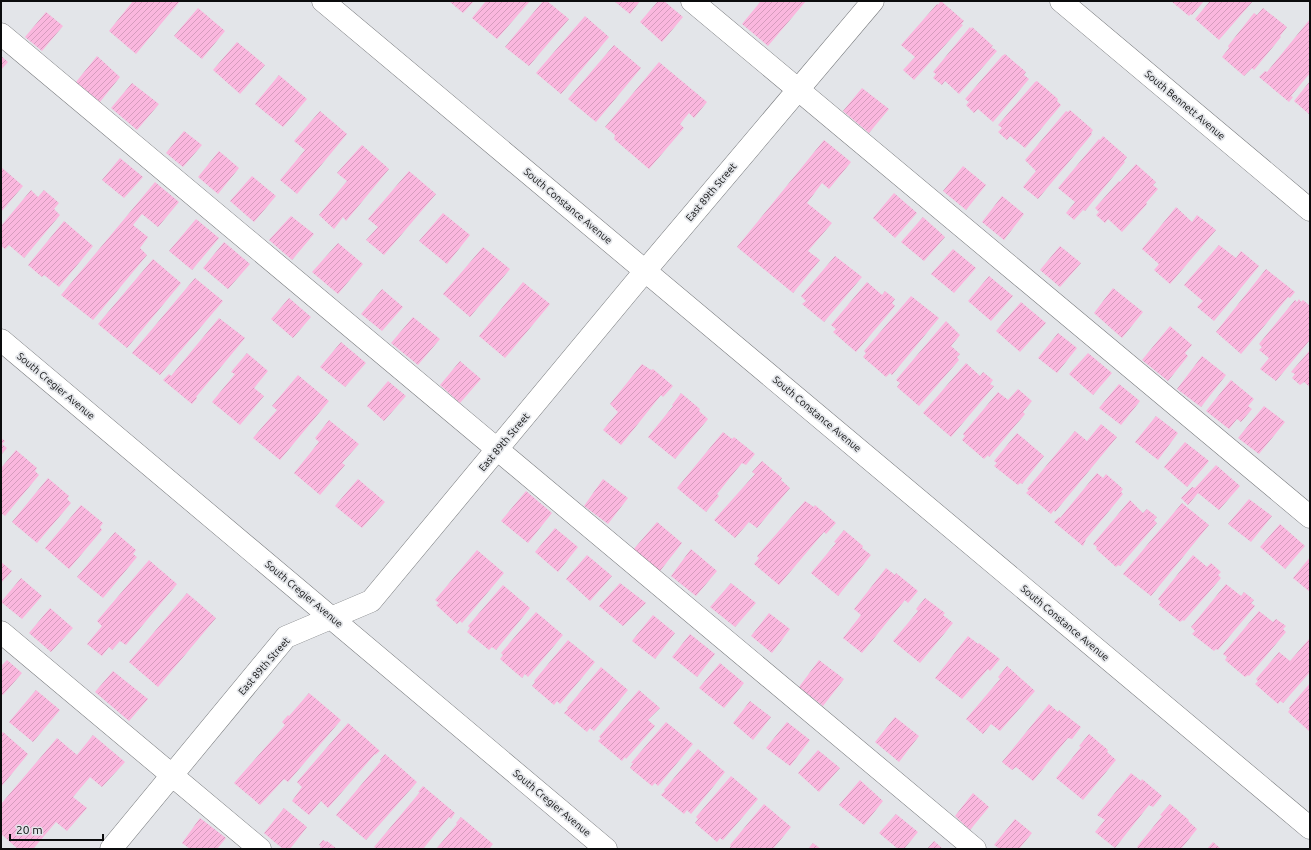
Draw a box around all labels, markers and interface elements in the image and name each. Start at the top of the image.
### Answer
street label: South Bennett Avenue [1143,68,1227,142]
street label: East 89th Street [684,161,739,223]
street label: South Constance Avenue [522,166,614,246]
street label: South Cregier Avenue [15,350,97,422]
street label: South Constance Avenue [771,374,863,454]
street label: East 89th Street [477,411,532,473]
street label: South Cregier Avenue [263,558,345,630]
street label: South Constance Avenue [1019,583,1111,663]
street label: East 89th Street [236,635,292,697]
street label: South Cregier Avenue [511,767,593,839]
scale bar [10,816,103,842]
text: 20 m [16,823,43,836]

